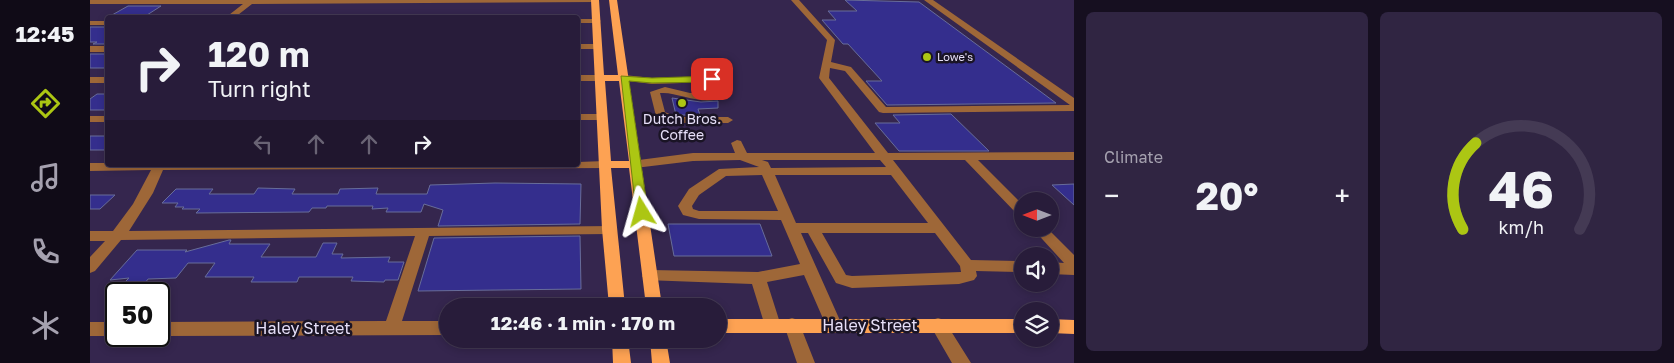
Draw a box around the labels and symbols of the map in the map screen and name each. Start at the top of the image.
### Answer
place label: Lowe's [937,50,973,63]
marker: Lowe's [921,51,933,63]
pin [691,58,733,100]
marker: Dutch Bros. Coffee [676,97,688,109]
place label: Dutch Bros. Coffee [643,110,721,143]
position arrow [615,185,667,237]
north arrow [1014,192,1059,238]
speed limit sign: 50 [105,282,170,347]
street label: Haley Street [822,315,918,335]
street label: Haley Street [255,318,351,338]

